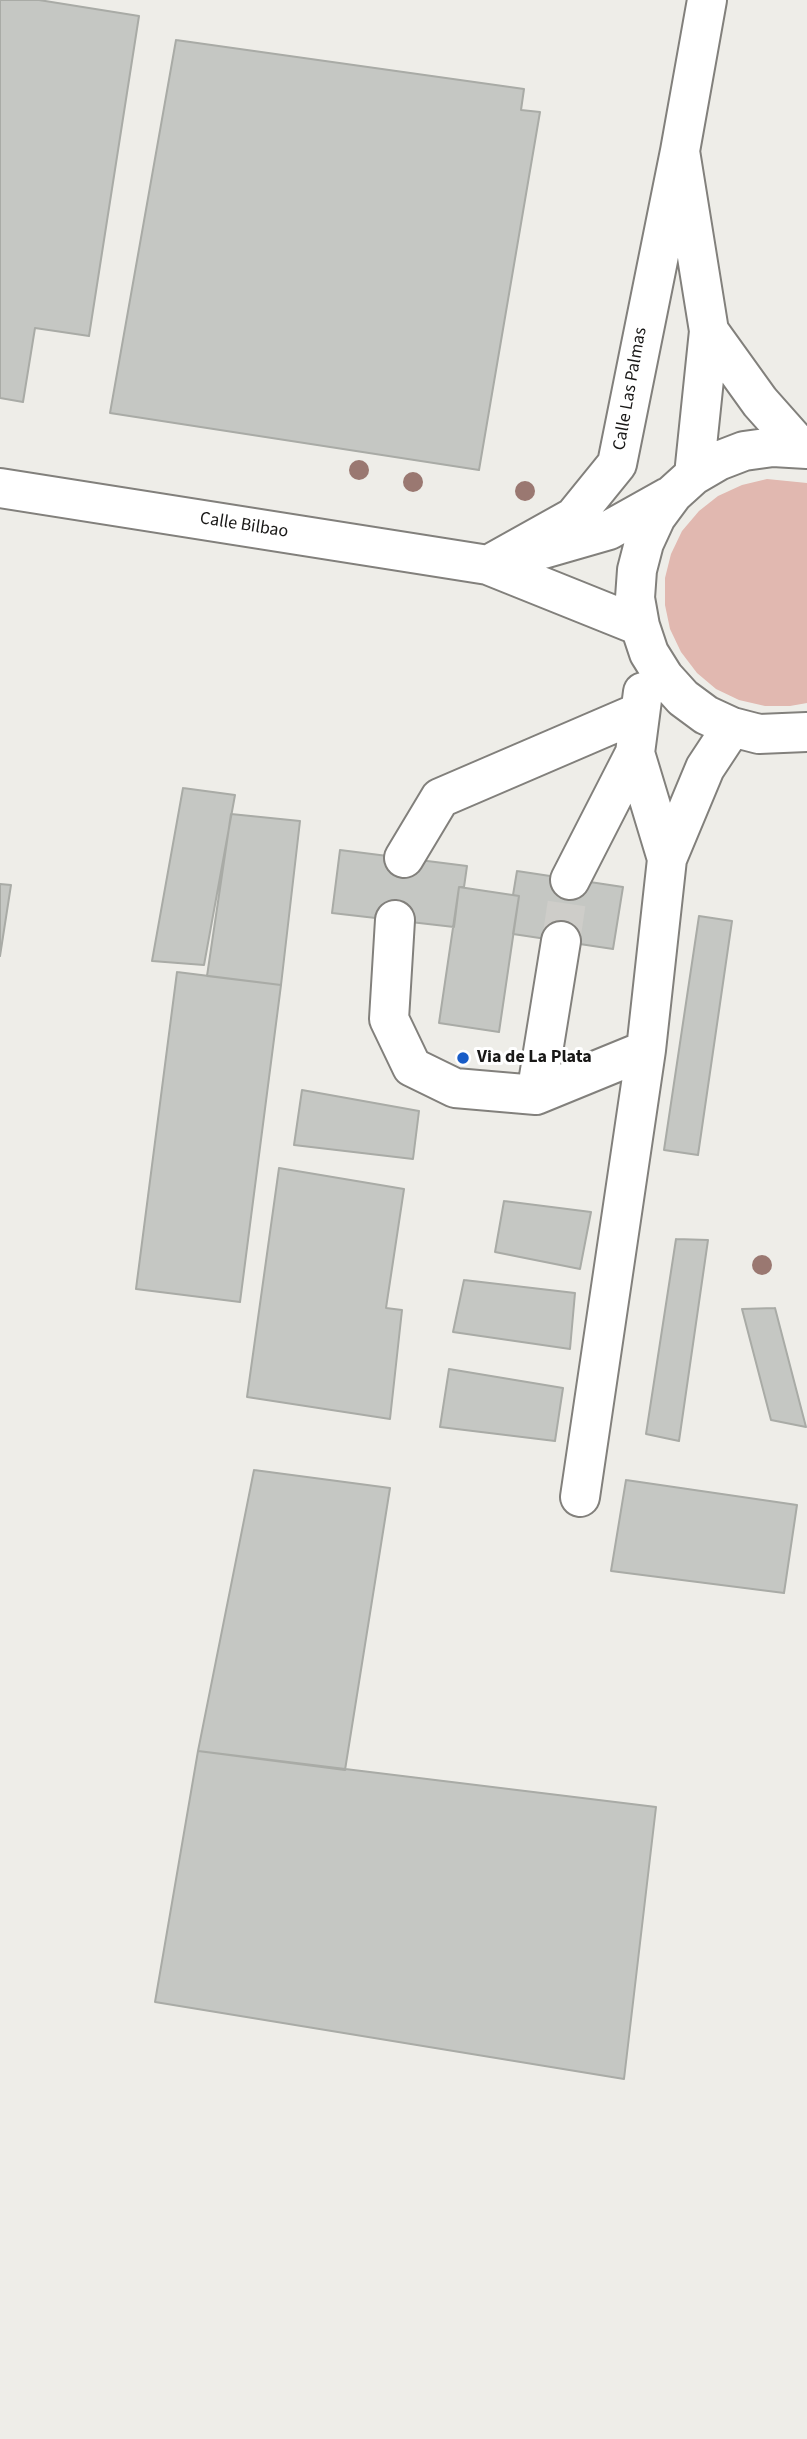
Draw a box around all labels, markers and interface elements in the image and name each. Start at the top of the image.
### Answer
street label: Calle Las Palmas [610,326,652,452]
street label: Calle Bilbao [198,508,290,544]
place label: Via de La Plata [477,1047,592,1069]
marker: Via de La Plata [455,1050,471,1066]

